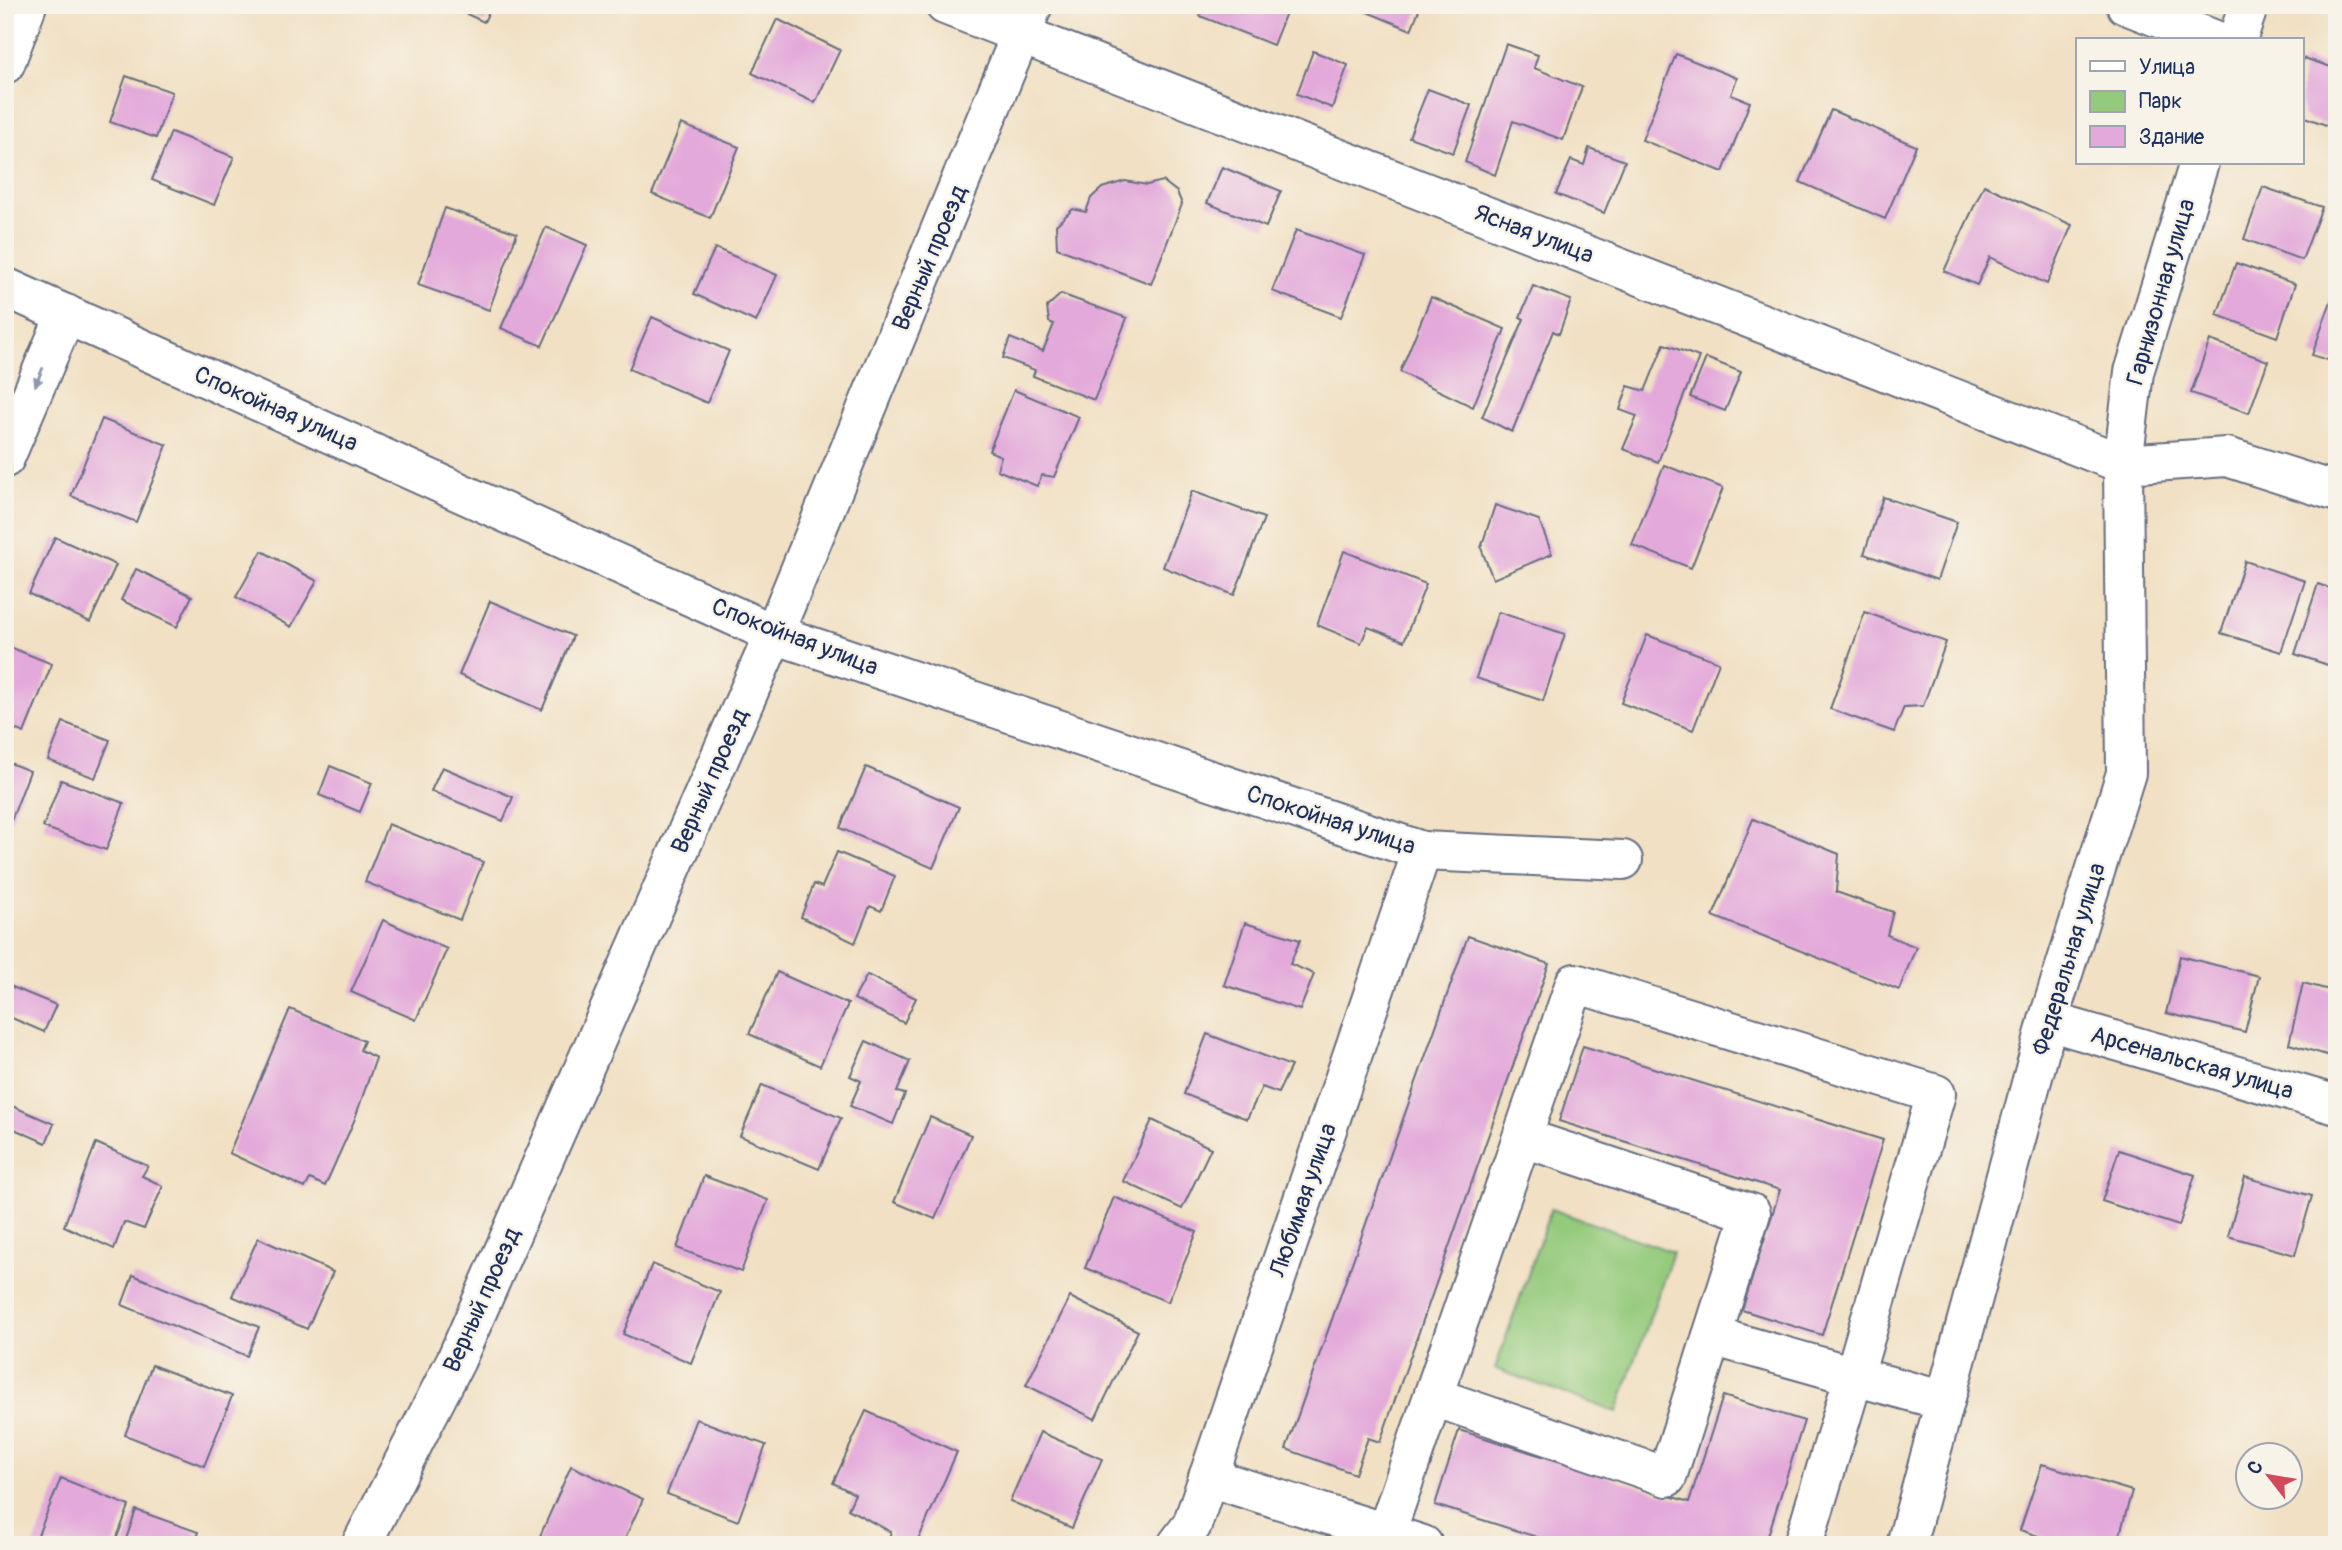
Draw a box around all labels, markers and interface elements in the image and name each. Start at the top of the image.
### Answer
legend [2076,38,2304,164]
text: Улица [2139,54,2195,81]
text: Парк [2139,88,2182,115]
text: Здание [2139,124,2205,151]
street label: Верный проезд [886,180,974,335]
street label: Гарнизонная улица [2121,195,2201,389]
street label: Ясная улица [1470,198,1598,270]
street label: Спокойная улица [190,360,362,458]
one-way arrow [34,367,45,388]
street label: Спокойная улица [708,592,882,682]
street label: Верный проезд [665,704,755,858]
street label: Спокойная улица [1243,779,1419,861]
street label: Федеральная улица [2026,859,2112,1059]
street label: Арсенальская улица [2087,1020,2297,1106]
street label: Любимая улица [1263,1119,1343,1282]
street label: Верный проезд [437,1223,527,1377]
north arrow [2234,1442,2304,1512]
text: С [2242,1456,2269,1479]

